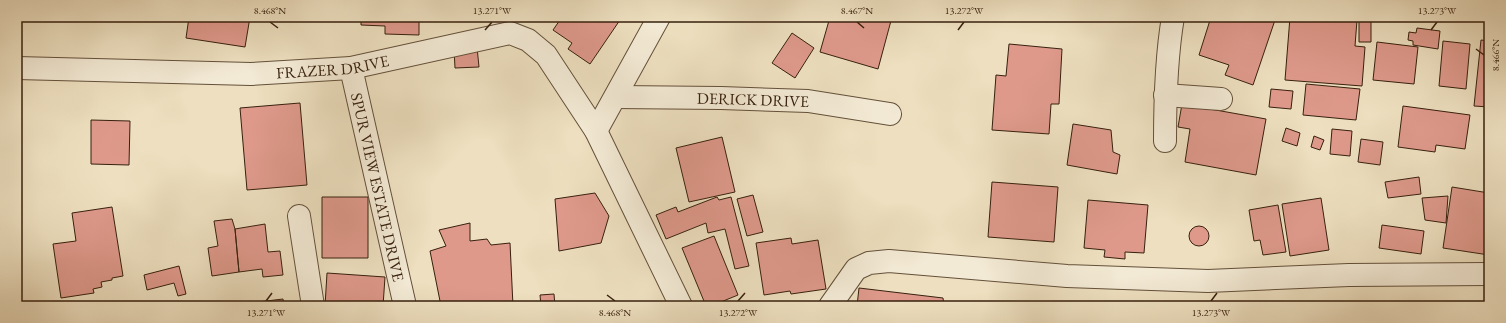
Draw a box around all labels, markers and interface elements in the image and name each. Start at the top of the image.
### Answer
text: 8.468°N [254,4,286,17]
text: 13.271°W [473,4,512,17]
text: 8.467°N [841,4,873,17]
text: 13.272°W [945,4,984,17]
text: 13.273°W [1418,4,1457,17]
text: 8.466°N [1489,39,1502,71]
street label: FRAZER DRIVE [276,50,391,83]
street label: DERICK DRIVE [697,88,809,112]
street label: SPUR VIEW ESTATE DRIVE [346,91,409,284]
text: 13.271°W [247,306,286,319]
text: 8.468°N [599,306,631,319]
text: 13.272°W [719,306,758,319]
text: 13.273°W [1192,306,1231,319]

